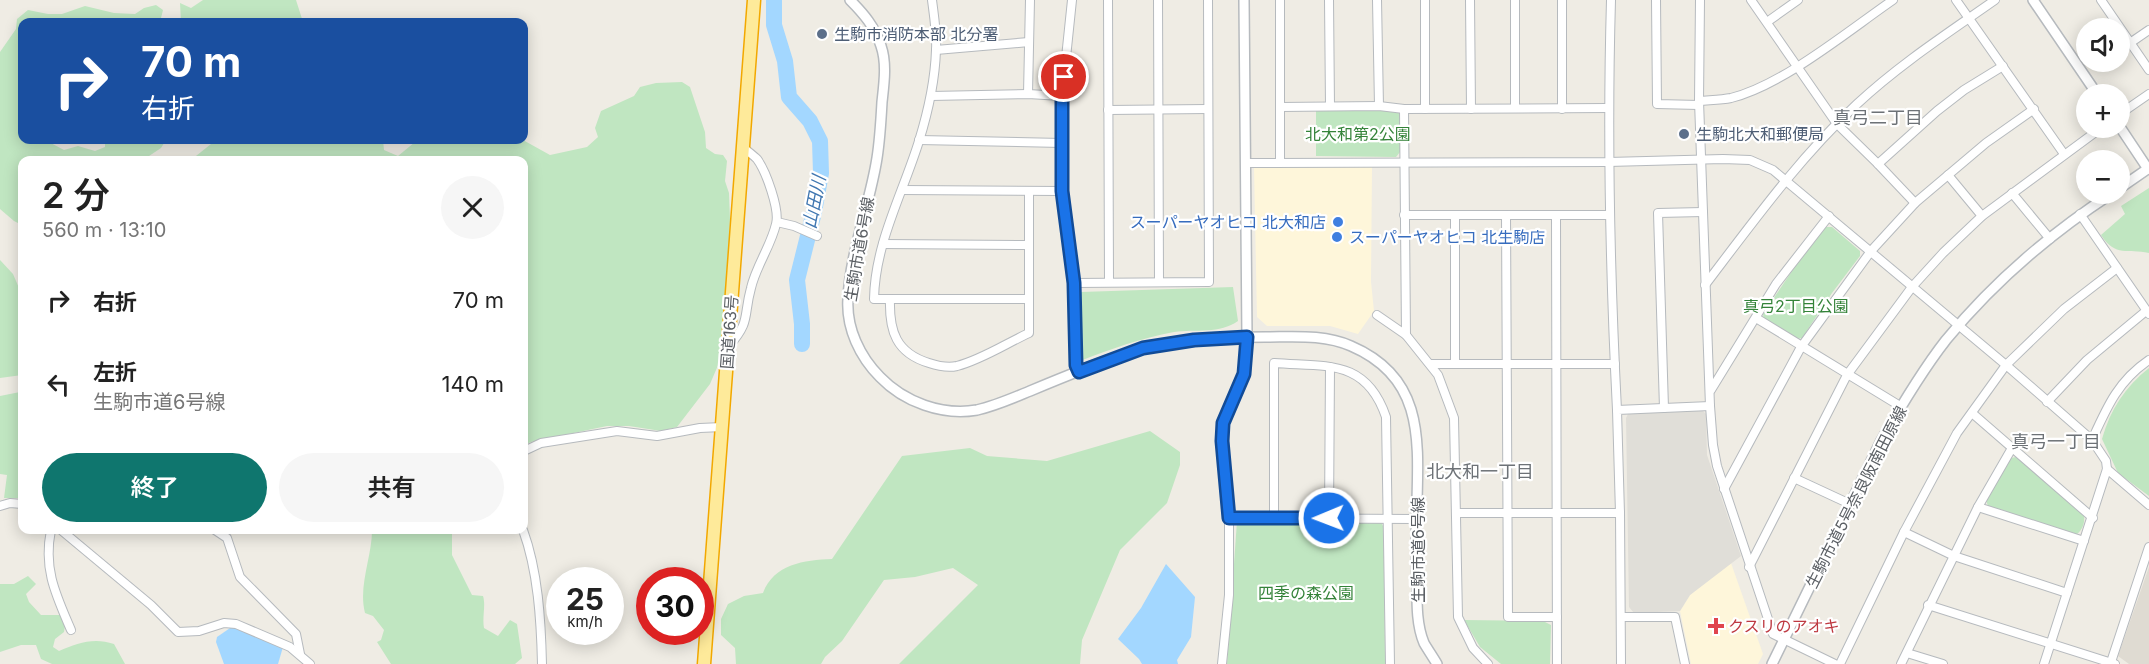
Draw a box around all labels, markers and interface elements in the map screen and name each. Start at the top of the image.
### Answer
map controls [2076,18,2130,204]
button: sound [2076,18,2130,72]
place label: 生駒市消防本部 北分署 [834,24,999,44]
marker: 生駒市消防本部 北分署 [815,27,829,41]
text: 70 m [141,36,241,87]
icon: right [42,42,120,120]
pin [1038,51,1089,102]
icon: arrive [1047,60,1080,93]
button: + [2076,84,2130,138]
text: 右折 [141,92,195,125]
district label: 真弓二丁目 [1833,107,1923,128]
park label: 北大和第2公園 [1305,124,1411,144]
place label: 生駒北大和郵便局 [1696,124,1824,144]
marker: 生駒北大和郵便局 [1677,127,1691,141]
button: − [2076,150,2130,204]
water label: 山田川 [799,172,830,231]
text: 2 分 [42,173,110,217]
button: close [441,176,504,239]
street label: 生駒市道6号線 [840,195,878,303]
place label: スーパーヤオヒコ 北大和店 [1130,212,1326,232]
marker: スーパーヤオヒコ 北大和店 [1331,215,1345,229]
text: 560 m · 13:10 [42,218,166,242]
place label: スーパーヤオヒコ 北生駒店 [1349,227,1545,247]
marker: スーパーヤオヒコ 北生駒店 [1330,230,1344,244]
icon: right [42,284,75,317]
text: 70 m [453,287,504,313]
text: 右折 [93,289,137,315]
street label: 国道163号 [716,294,742,370]
park label: 真弓2丁目公園 [1743,296,1849,316]
text: 左折 [93,359,137,385]
icon: left [42,368,75,401]
text: 140 m [442,371,504,397]
text: 生駒市道6号線 [93,390,225,414]
street label: 生駒市道5号奈良阪南田原線 [1801,403,1911,591]
district label: 真弓一丁目 [2011,431,2101,452]
button: 終了 [42,453,267,522]
button: 共有 [279,453,504,522]
district label: 北大和一丁目 [1426,461,1534,482]
position arrow [1297,486,1361,550]
street label: 生駒市道6号線 [1408,497,1428,603]
speed limit sign: 30 [636,567,714,645]
text: 25 [566,581,604,617]
park label: 四季の森公園 [1258,583,1354,603]
text: km/h [567,612,603,631]
place label: クスリのアオキ [1728,616,1840,636]
marker: クスリのアオキ [1709,619,1723,633]

